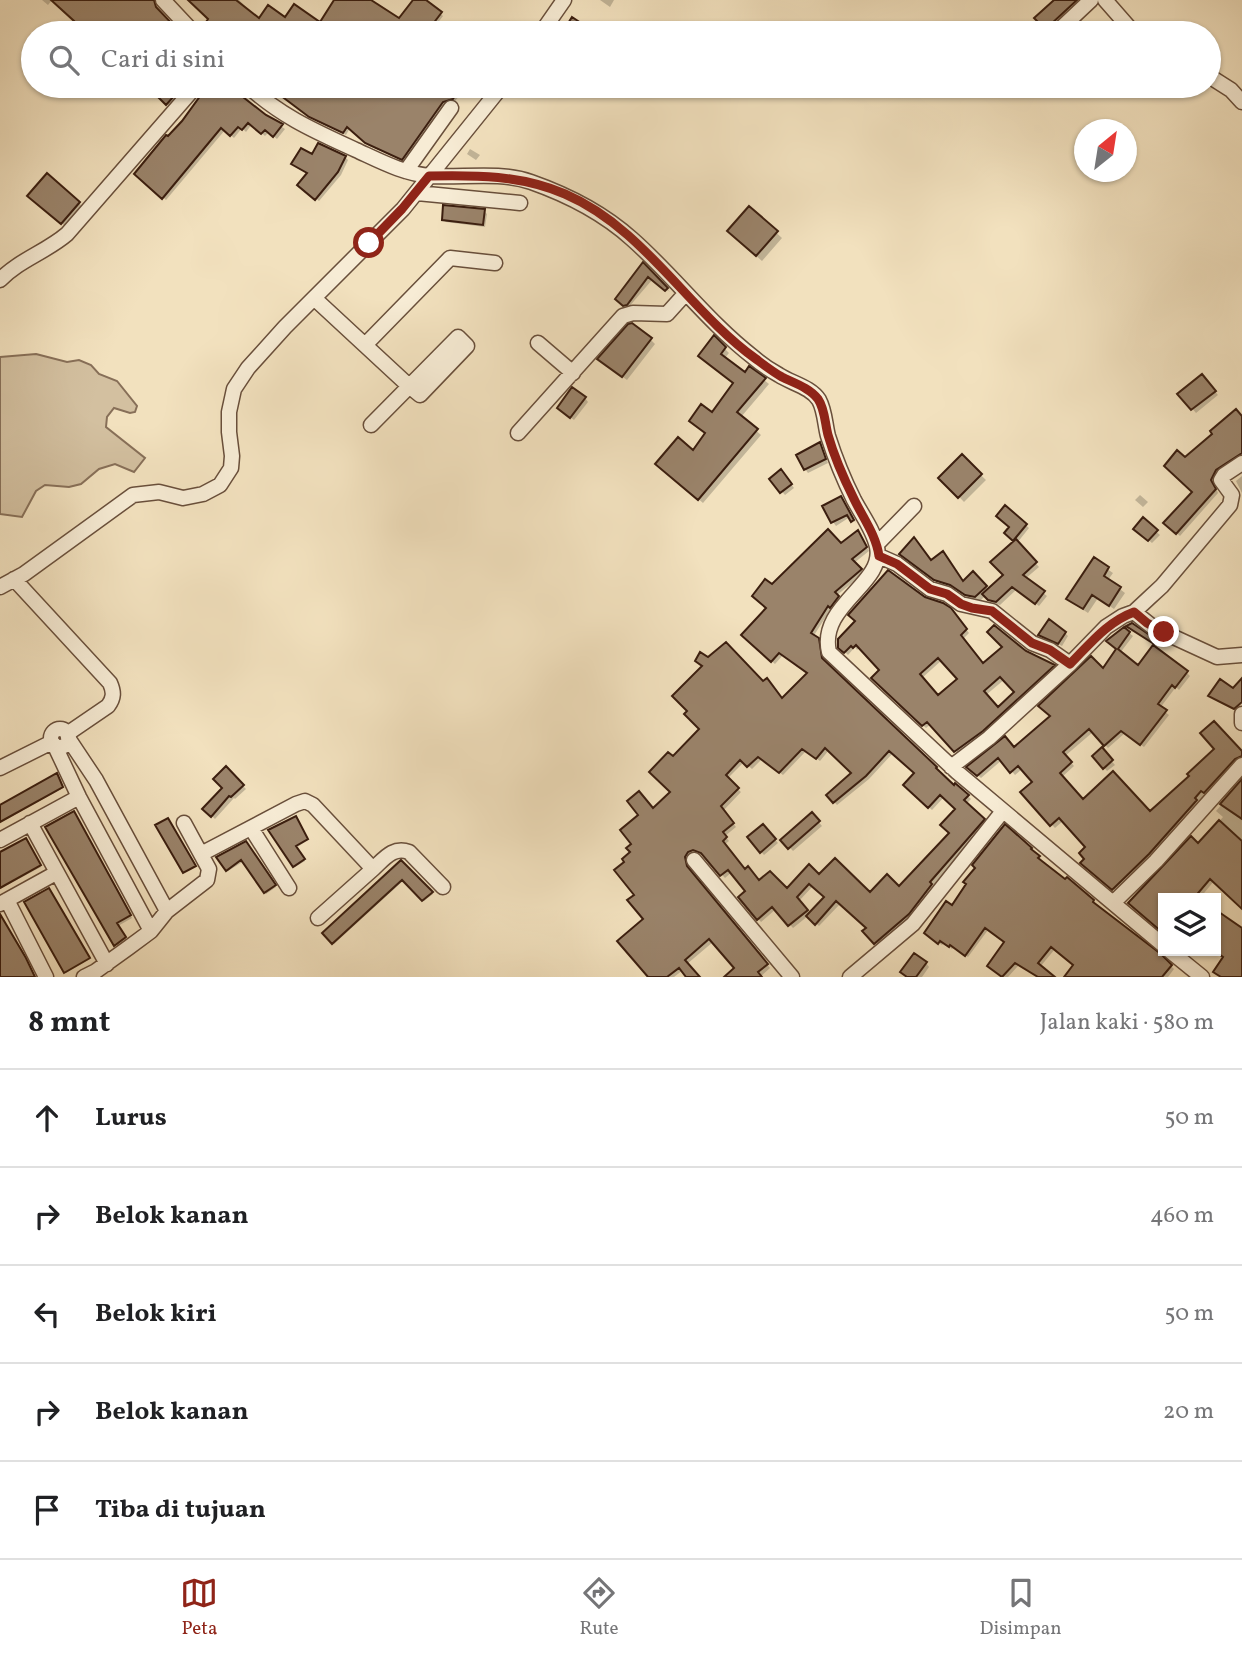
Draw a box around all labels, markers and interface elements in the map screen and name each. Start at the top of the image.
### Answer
search box [21,21,1221,98]
icon: search [45,41,83,79]
text: Cari di sini [101,42,225,78]
north arrow [1074,119,1137,182]
route start [353,227,384,258]
route end [1148,616,1179,647]
map controls [1158,893,1221,956]
button: layers [1158,893,1221,956]
text: 8 mnt [28,1002,110,1044]
text: Jalan kaki · 580 m [1040,1007,1214,1039]
icon: ahead [28,1099,66,1137]
text: Lurus [95,1100,167,1136]
text: 50 m [1165,1102,1214,1134]
icon: right [28,1197,66,1235]
text: Belok kanan [95,1198,249,1234]
text: 460 m [1150,1200,1214,1232]
icon: left [28,1295,66,1333]
text: Belok kiri [95,1296,217,1332]
text: 50 m [1165,1298,1214,1330]
icon: right [28,1393,66,1431]
text: Belok kanan [95,1394,249,1430]
text: 20 m [1163,1396,1214,1428]
icon: arrive [28,1491,66,1529]
text: Tiba di tujuan [95,1492,266,1528]
tab: Peta [180,1574,218,1642]
tab: Rute [579,1574,619,1642]
tab: Disimpan [980,1574,1062,1642]

